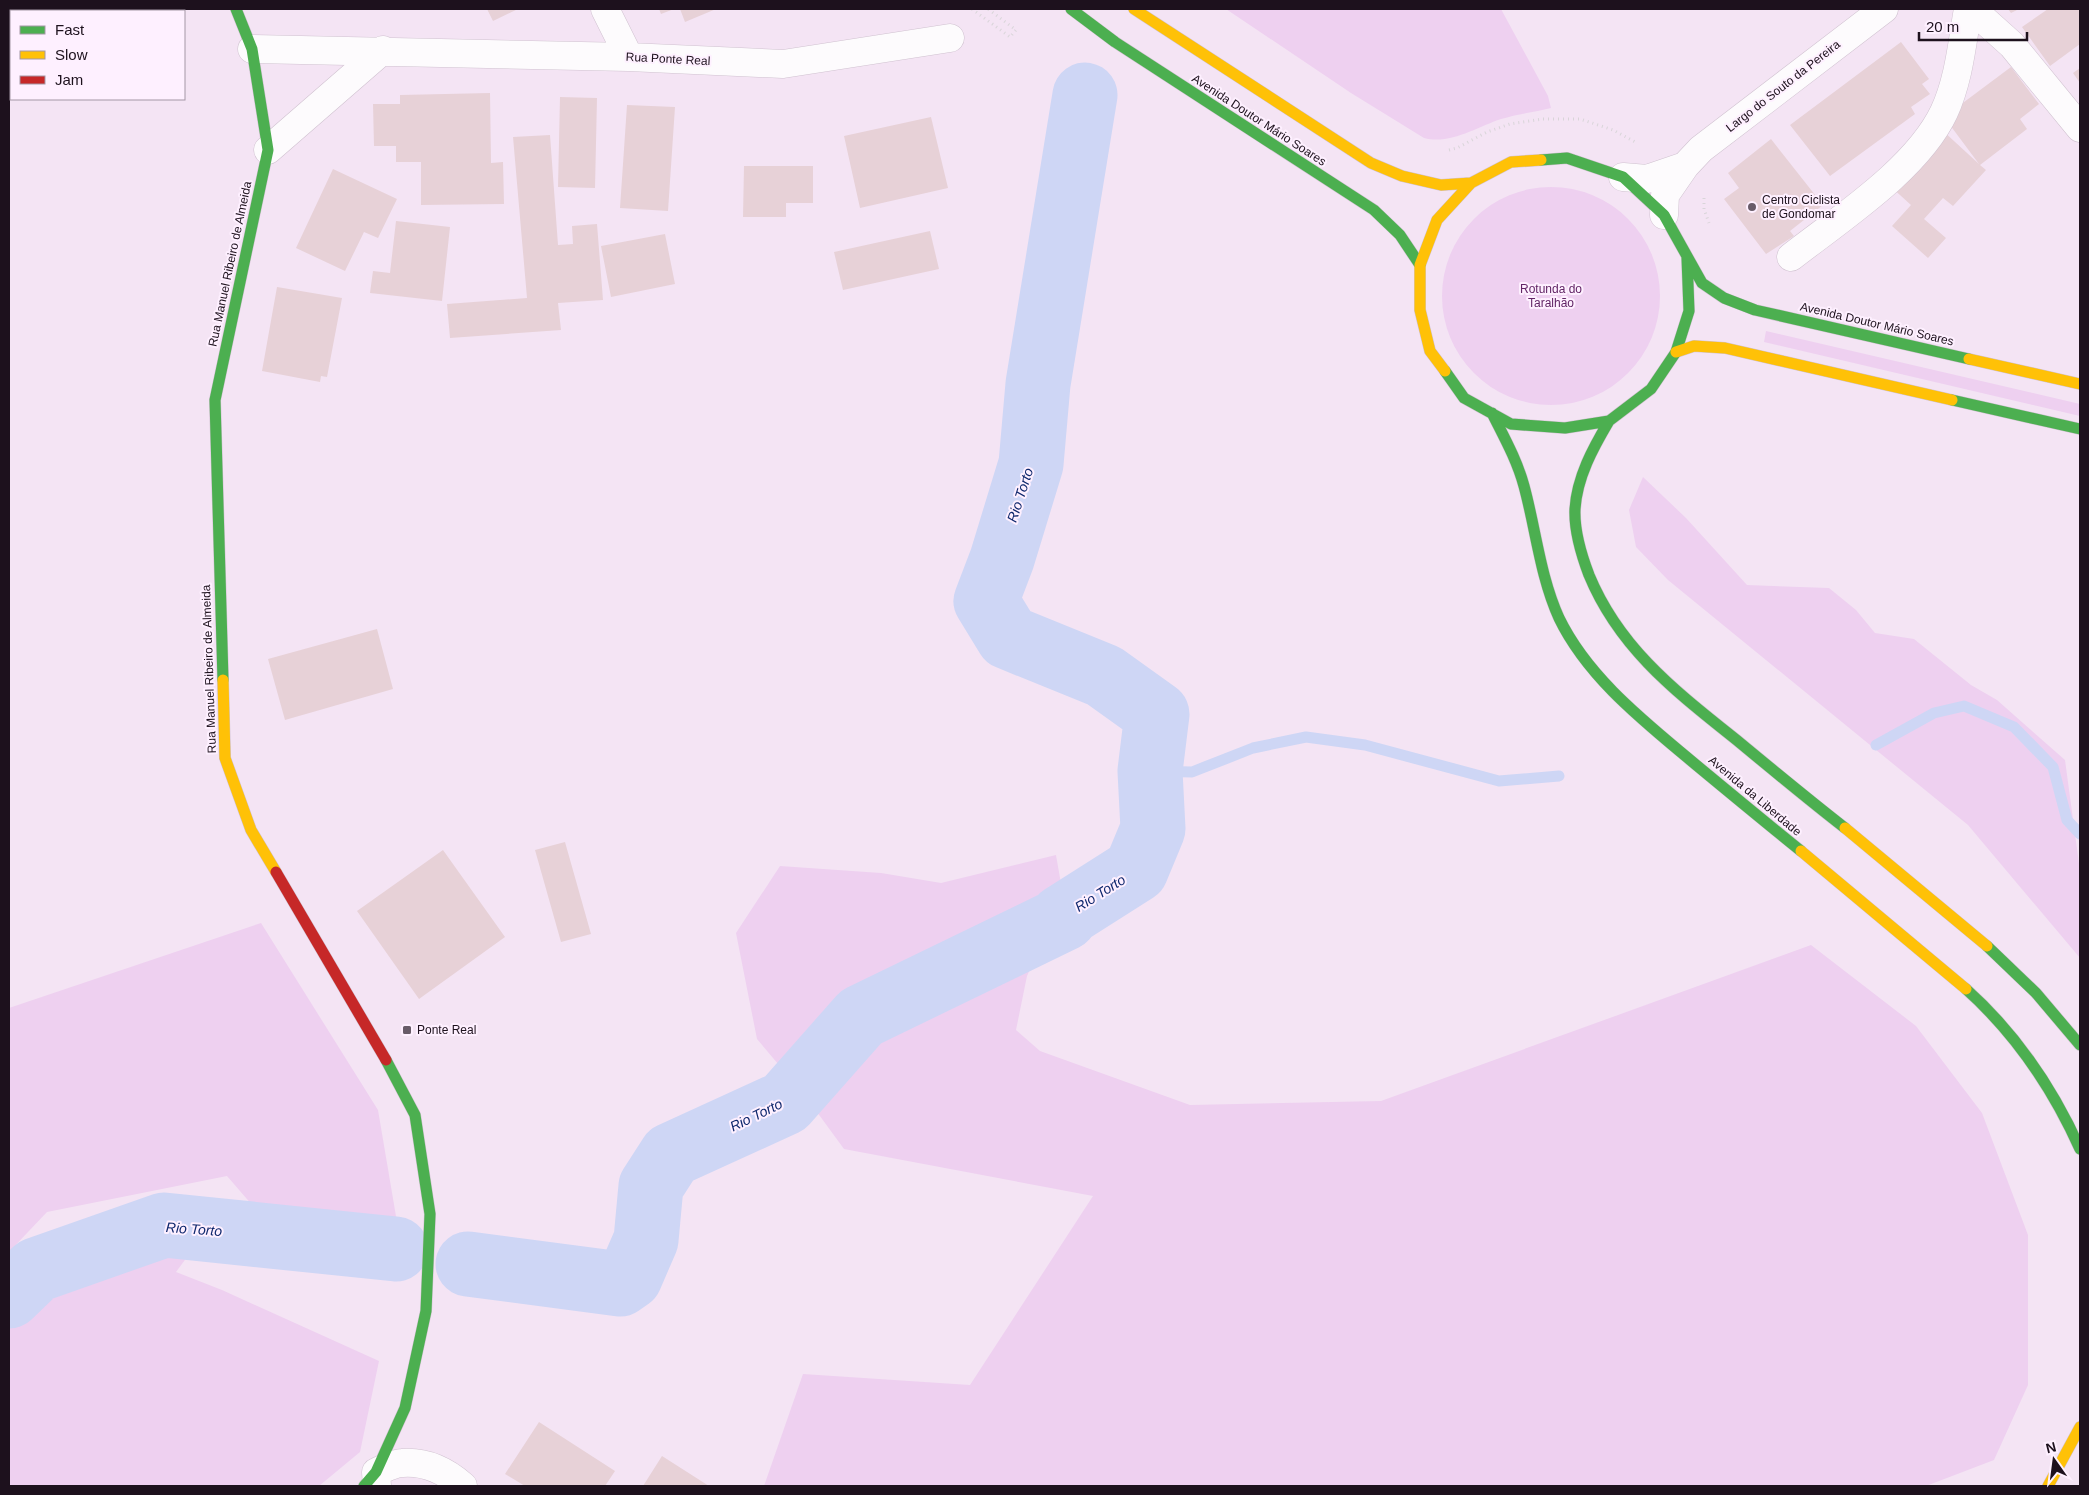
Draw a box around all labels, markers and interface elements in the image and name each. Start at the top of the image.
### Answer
legend [10,10,185,100]
scale bar [1919,10,2026,42]
text: 20 m [1926,18,1959,35]
text: Fast [55,21,85,38]
street label: Largo do Souto da Pereira [1723,37,1843,135]
text: Slow [55,46,88,63]
street label: Rua Ponte Real [625,50,711,68]
text: Jam [55,71,83,88]
street label: Avenida Doutor Mário Soares [1189,71,1329,169]
street label: Rua Manuel Ribeiro de Almeida [206,180,254,348]
place label: Centro Ciclista de Gondomar [1762,193,1840,221]
marker: Centro Ciclista de Gondomar [1746,201,1758,213]
park label: Rotunda do Taralhão [1520,282,1582,310]
street label: Avenida Doutor Mário Soares [1799,299,1955,349]
water label: Rio Torto [1004,466,1036,524]
street label: Rua Manuel Ribeiro de Almeida [199,584,219,754]
street label: Avenida da Liberdade [1706,753,1804,839]
water label: Rio Torto [1072,871,1128,915]
place label: Ponte Real [417,1023,476,1037]
marker: Ponte Real [401,1024,413,1036]
water label: Rio Torto [727,1095,785,1135]
water label: Rio Torto [165,1219,223,1239]
north arrow [2029,1435,2079,1485]
text: N [2044,1438,2058,1456]

